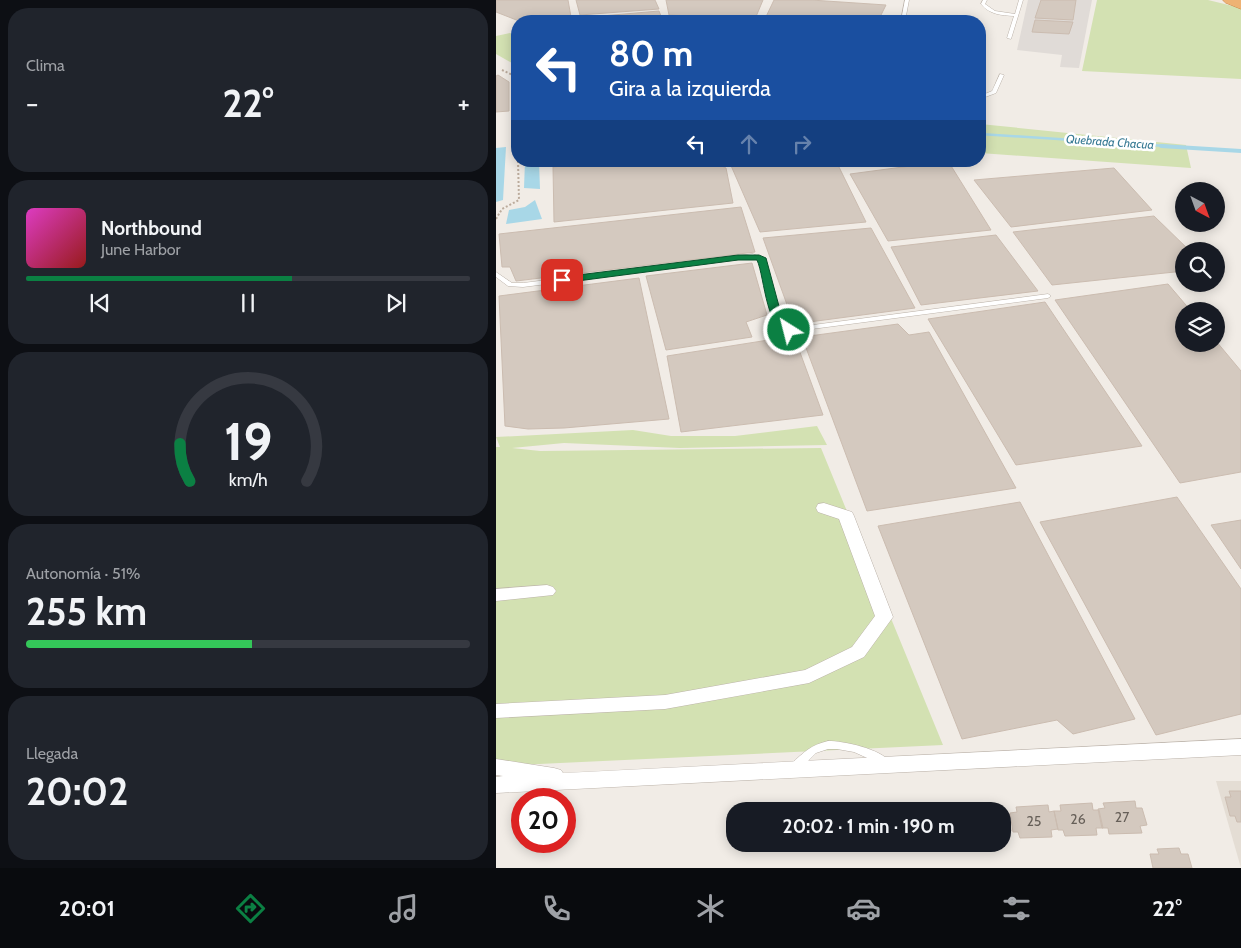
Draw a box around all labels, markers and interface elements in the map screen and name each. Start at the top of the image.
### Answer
text: 80 m [609,32,693,75]
icon: left [526,35,591,100]
text: Clima [26,56,65,75]
text: Gira a la izquierda [609,75,771,102]
text: 22° [222,80,274,127]
text: − [26,86,38,120]
text: + [458,86,470,120]
icon: left [682,130,710,158]
icon: ahead [735,130,763,158]
icon: right [788,130,816,158]
water label: Quebrada Chacua [1066,131,1154,152]
north arrow [1175,182,1225,232]
map controls [1175,182,1225,352]
text: Northbound [101,217,202,240]
text: June Harbor [101,240,181,259]
button: search [1175,242,1225,292]
pin [541,259,583,301]
icon: arrive [548,266,576,294]
icon: previous [86,289,114,317]
icon: pause [234,289,262,317]
icon: next [382,289,410,317]
button: layers [1175,302,1225,352]
position arrow [762,303,814,355]
text: 19 [224,410,272,473]
text: km/h [228,469,268,490]
text: Autonomía · 51% [26,564,140,583]
text: 255 km [26,588,147,635]
text: Llegada [26,744,78,763]
text: 20:02 [26,768,128,815]
speed limit sign: 20 [511,788,576,853]
house number: 27 [1115,808,1129,826]
house number: 26 [1070,810,1086,828]
house number: 25 [1027,812,1041,830]
text: 20:02 · 1 min · 190 m [783,815,954,838]
icon: directions [233,891,268,926]
icon: music [386,891,421,926]
icon: phone [539,891,574,926]
icon: climate [693,891,728,926]
icon: car [846,891,881,926]
icon: filters [999,891,1034,926]
text: 20:01 [59,895,115,922]
text: 22° [1152,895,1182,922]

